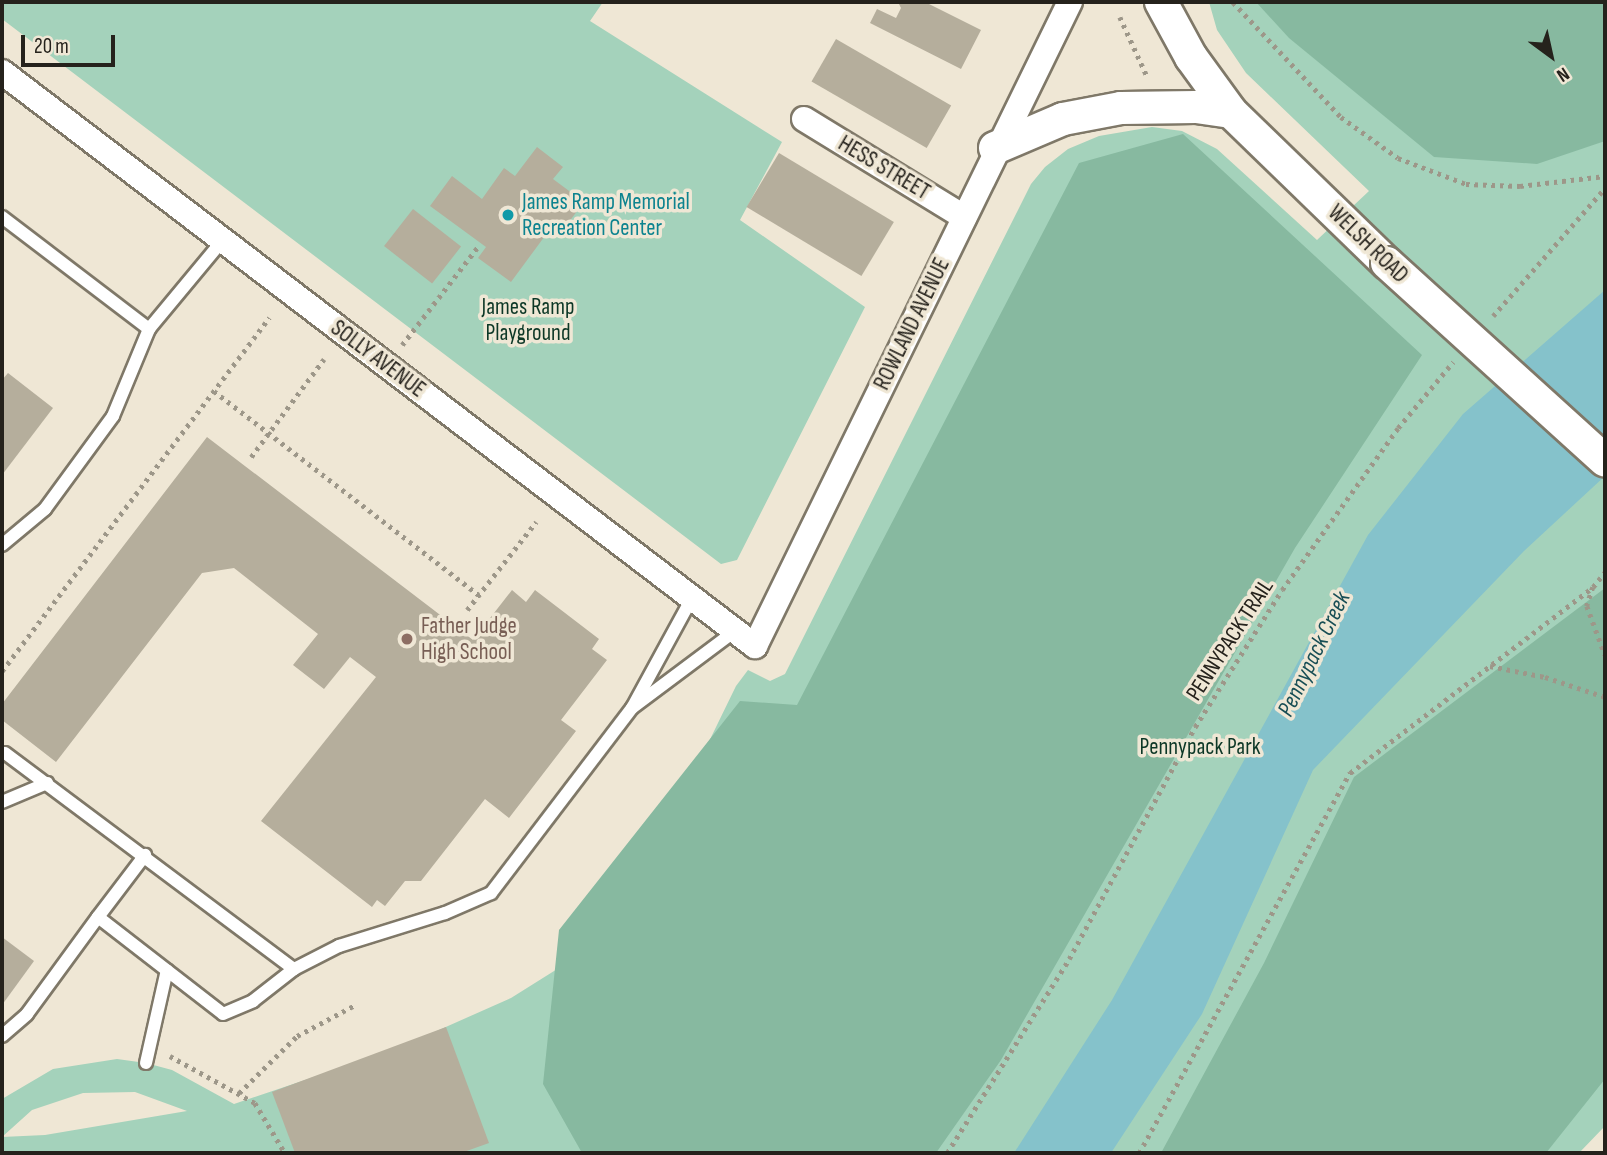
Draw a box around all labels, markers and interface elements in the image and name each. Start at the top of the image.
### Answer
scale bar [24,21,119,65]
north arrow [1516,21,1586,91]
text: 20 m [34,34,69,59]
text: N [1552,62,1573,86]
street label: HESS STREET [833,130,935,206]
place label: James Ramp Memorial Recreation Center [522,188,690,242]
street label: WELSH ROAD [1322,199,1414,289]
marker: James Ramp Memorial Recreation Center [500,207,516,223]
street label: ROWLAND AVENUE [868,253,956,395]
park label: James Ramp Playground [482,293,574,347]
street label: SOLLY AVENUE [325,314,431,404]
street label: PENNYPACK TRAIL [1181,574,1279,706]
water label: Pennypack Creek [1271,587,1357,721]
place label: Father Judge High School [421,612,517,666]
marker: Father Judge High School [399,631,415,647]
park label: Pennypack Park [1139,733,1261,761]

